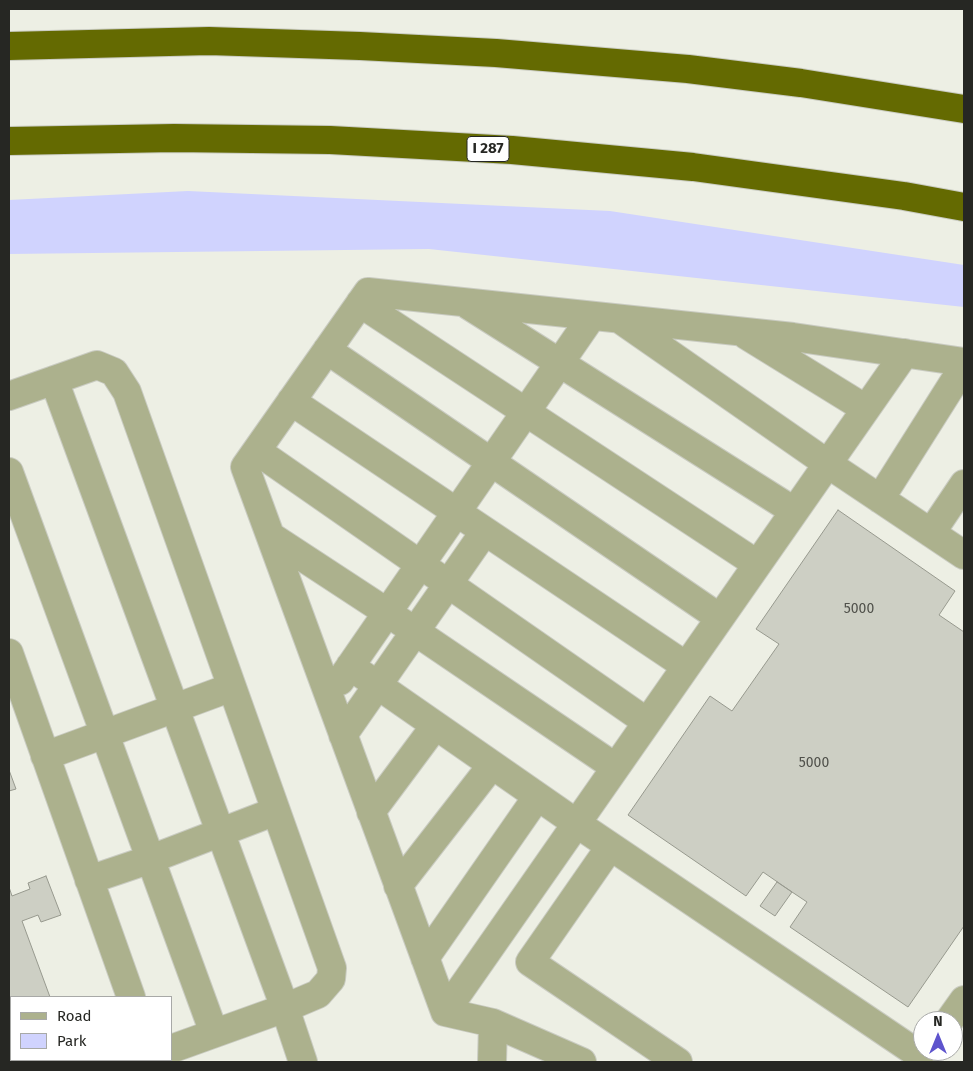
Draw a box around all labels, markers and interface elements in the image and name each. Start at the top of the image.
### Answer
road number: I 287 [467,136,509,162]
house number: 5000 [844,601,874,617]
house number: 5000 [799,755,829,771]
legend [10,996,172,1061]
text: Road [57,1007,92,1025]
north arrow [913,1011,963,1061]
text: N [933,1013,943,1030]
text: Park [57,1032,87,1050]

